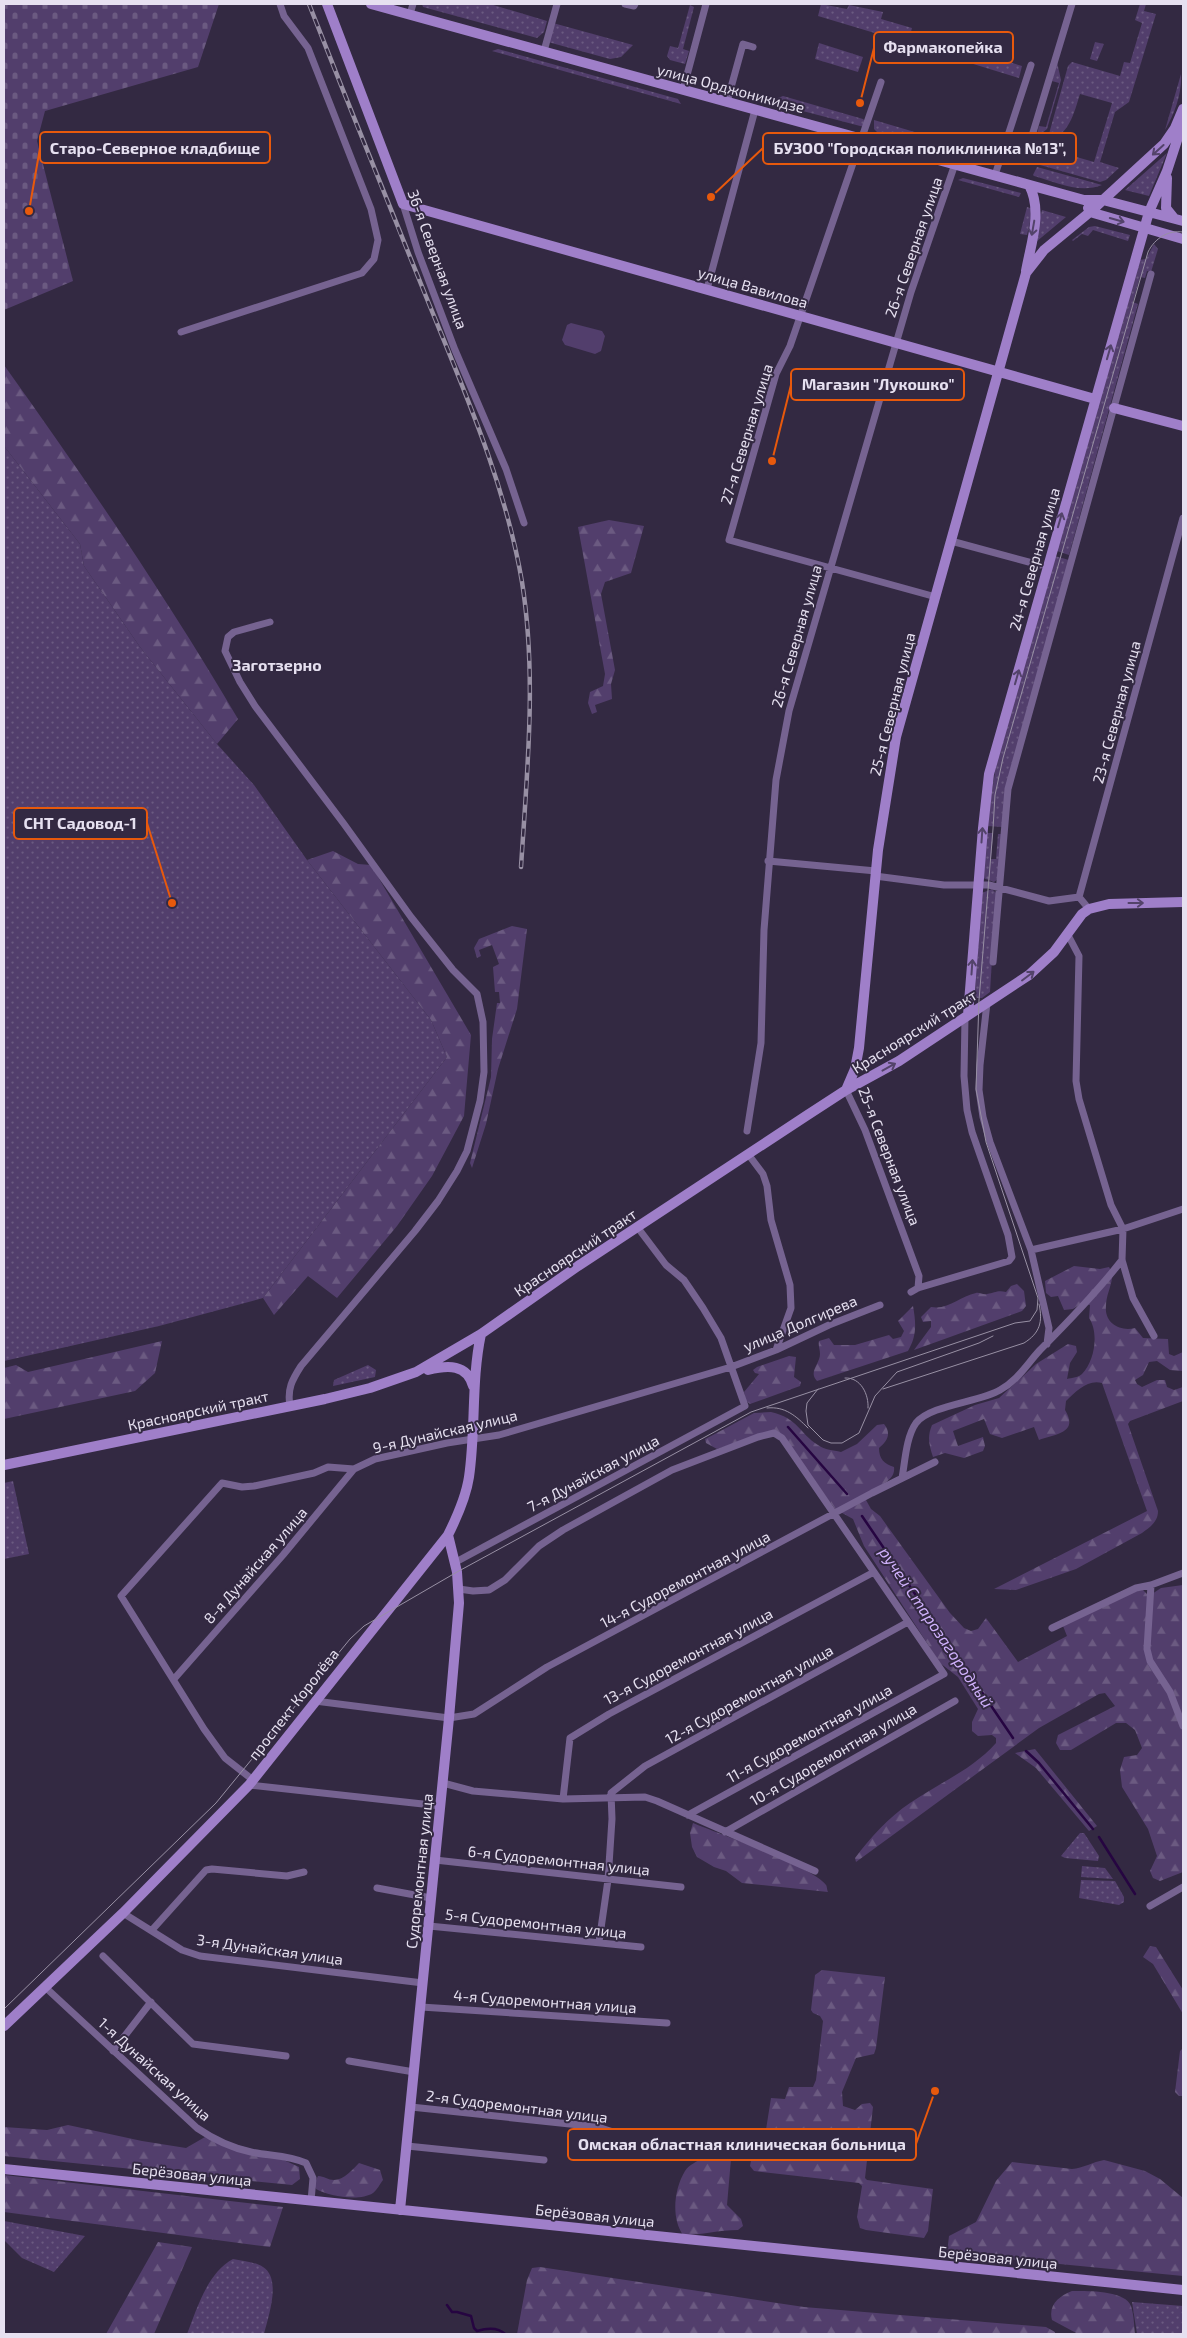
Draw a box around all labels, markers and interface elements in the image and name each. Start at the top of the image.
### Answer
callout: Фармакопейка [874,32,1013,63]
text: Фармакопейка [883,37,1003,56]
street label: улица Орджоникидзе [655,60,807,117]
callout: Старо-Северное кладбище [40,132,270,163]
callout: БУЗОО "Городская поликлиника №13", [763,133,1076,164]
text: Старо-Северное кладбище [50,138,260,157]
text: БУЗОО "Городская поликлиника №13", [774,138,1067,157]
one-way arrow [1151,144,1164,156]
street label: 26-я Северная улица [881,174,946,320]
street label: 36-я Северная улица [403,187,472,332]
one-way arrow [1109,215,1125,225]
one-way arrow [1028,220,1038,236]
street label: улица Вавилова [696,263,810,312]
one-way arrow [1104,344,1114,360]
street label: 27-я Северная улица [716,362,777,507]
callout: Магазин "Лукошко" [791,369,964,400]
text: Магазин "Лукошко" [802,374,954,393]
street label: 24-я Северная улица [1005,485,1064,633]
one-way arrow [1056,513,1066,529]
street label: 26-я Северная улица [767,563,826,710]
street label: 25-я Северная улица [866,631,919,778]
street label: 23-я Северная улица [1088,639,1145,786]
district label: Заготзерно [232,655,322,674]
one-way arrow [1012,669,1022,685]
callout: СНТ Садовод-1 [14,808,147,839]
text: СНТ Садовод-1 [23,813,137,832]
one-way arrow [977,828,987,844]
one-way arrow [1127,898,1143,908]
one-way arrow [968,959,977,975]
one-way arrow [1021,970,1034,981]
street label: Красноярский тракт [848,985,980,1077]
one-way arrow [881,1061,896,1071]
street label: 25-я Северная улица [854,1084,925,1228]
street label: Красноярский тракт [510,1204,640,1300]
street label: улица Долгирева [740,1291,860,1356]
street label: Красноярский тракт [126,1386,270,1434]
street label: 9-я Дунайская улица [371,1406,519,1457]
street label: 7-я Дунайская улица [524,1431,662,1516]
street label: 8-я Дунайская улица [200,1503,311,1628]
street label: 14-я Судоремонтная улица [597,1527,773,1632]
water label: ручей Старозагородный [876,1543,998,1711]
street label: 13-я Судоремонтная улица [600,1604,776,1709]
street label: 12-я Судоремонтная улица [662,1640,836,1749]
street label: проспект Королёва [244,1645,342,1763]
street label: 11-я Судоремонтная улица [723,1680,895,1787]
street label: 10-я Судоремонтная улица [746,1699,920,1810]
street label: Судоремонтная улица [402,1792,437,1950]
street label: 6-я Судоремонтная улица [467,1841,651,1880]
street label: 5-я Судоремонтная улица [444,1905,628,1942]
street label: 3-я Дунайская улица [195,1930,344,1969]
street label: 4-я Судоремонтная улица [453,1986,637,2017]
street label: 1-я Дунайская улица [94,2014,215,2125]
street label: 2-я Судоремонтная улица [425,2086,609,2127]
callout: Омская областная клиническая больница [568,2129,916,2160]
text: Омская областная клиническая больница [578,2134,906,2153]
street label: Берёзовая улица [131,2159,253,2190]
street label: Берёзовая улица [534,2200,656,2231]
street label: Берёзовая улица [937,2242,1059,2273]

